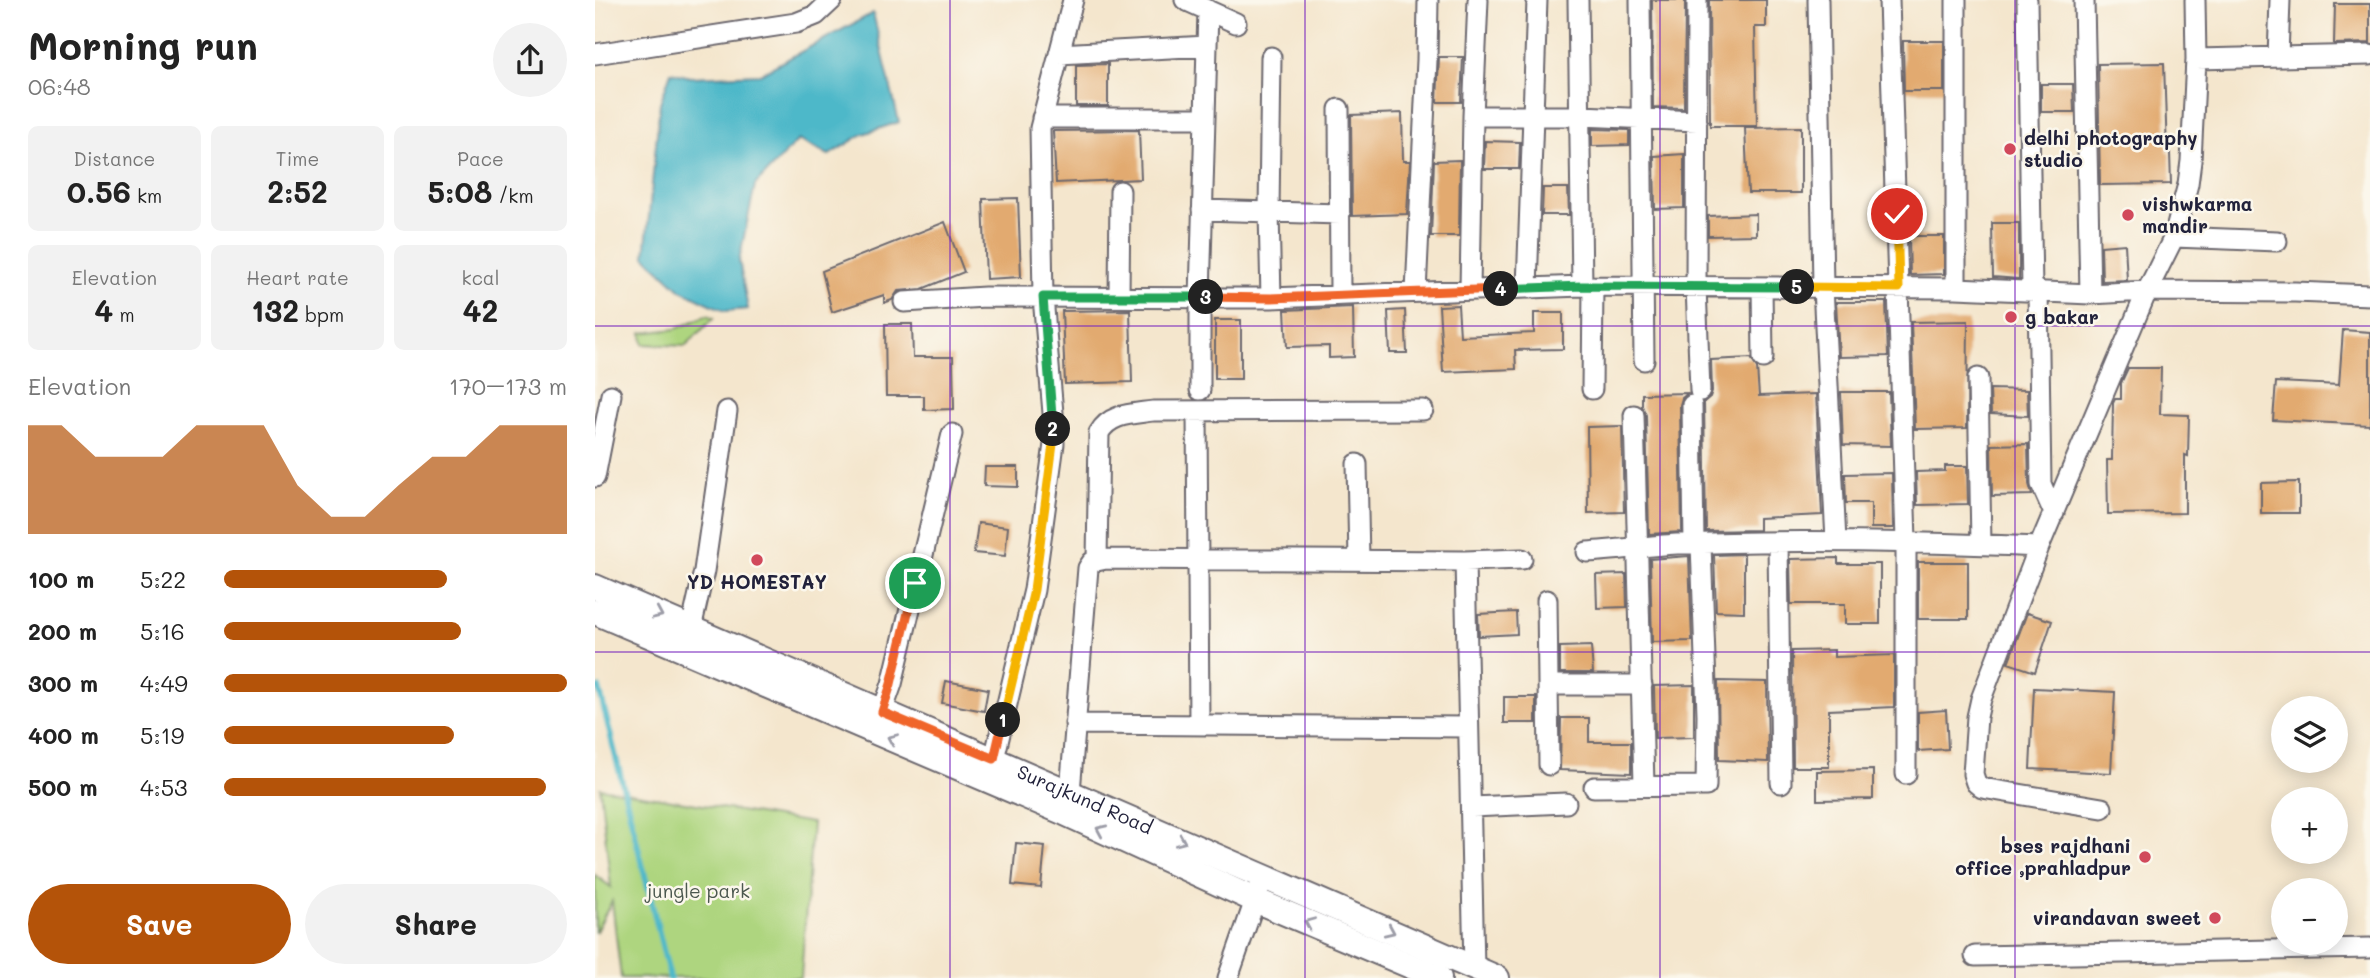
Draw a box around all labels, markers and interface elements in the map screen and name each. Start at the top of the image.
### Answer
text: Morning run [28,20,258,70]
button: share [493,23,567,97]
text: 06:48 [28,71,91,101]
place label: delhi photography studio [2024,125,2198,172]
marker: delhi photography studio [2002,141,2018,157]
text: Distance [74,146,155,171]
text: Time [276,146,319,171]
text: Pace [457,146,504,171]
text: 0.56 [67,171,131,211]
text: 2:52 [267,171,328,211]
text: 5:08 [427,171,492,211]
text: km [131,183,162,208]
text: /km [492,183,534,208]
pin [1867,184,1927,244]
place label: vishwkarma mandir [2142,191,2253,238]
icon: check [1878,195,1916,233]
marker: vishwkarma mandir [2120,207,2136,223]
text: Elevation [72,265,157,290]
text: Heart rate [246,265,349,290]
text: kcal [462,265,499,290]
pin: 5 [1779,270,1815,304]
pin: 4 [1483,272,1518,306]
text: 5 [1791,274,1802,299]
text: 4 [1494,276,1507,301]
pin: 3 [1189,280,1223,314]
text: 3 [1200,284,1211,309]
text: 4 [94,290,113,330]
text: 132 [251,290,299,330]
text: 42 [463,290,498,330]
text: m [113,302,135,327]
text: bpm [299,302,344,327]
place label: g bakar [2025,304,2099,329]
marker: g bakar [2003,309,2019,325]
text: Elevation [28,371,131,401]
text: 170–173 m [449,371,567,401]
pin: 2 [1035,412,1071,446]
text: 2 [1047,416,1058,441]
marker: YD HOMESTAY [749,552,765,568]
pin [885,553,945,613]
text: 100 m [28,564,94,594]
text: 5:22 [140,564,186,594]
icon: arrive [896,564,934,602]
place label: YD HOMESTAY [687,569,827,594]
one-way arrow [650,606,663,620]
text: 200 m [28,616,97,646]
text: 5:16 [140,616,185,646]
text: 300 m [28,668,98,698]
text: 4:49 [140,668,188,698]
map controls [2271,696,2348,955]
button: layers [2271,696,2348,773]
pin: 1 [985,702,1021,738]
text: 1 [998,707,1007,732]
text: 400 m [28,720,99,750]
text: 5:19 [140,720,184,750]
one-way arrow [887,734,899,748]
street label: Surajkund Road [1013,759,1157,839]
text: 500 m [28,772,98,802]
text: 4:53 [140,772,188,802]
button: + [2271,787,2348,864]
one-way arrow [1096,824,1108,838]
one-way arrow [1175,832,1187,846]
place label: bses rajdhani office ,prahladpur [1955,833,2131,880]
marker: bses rajdhani office ,prahladpur [2137,849,2153,865]
park label: jungle park [644,878,750,903]
button: − [2271,878,2348,955]
button: Save [28,884,291,964]
button: Share [305,884,567,964]
place label: virandavan sweet [2033,905,2201,930]
marker: virandavan sweet [2207,910,2223,926]
one-way arrow [1304,917,1316,931]
one-way arrow [1383,923,1395,937]

